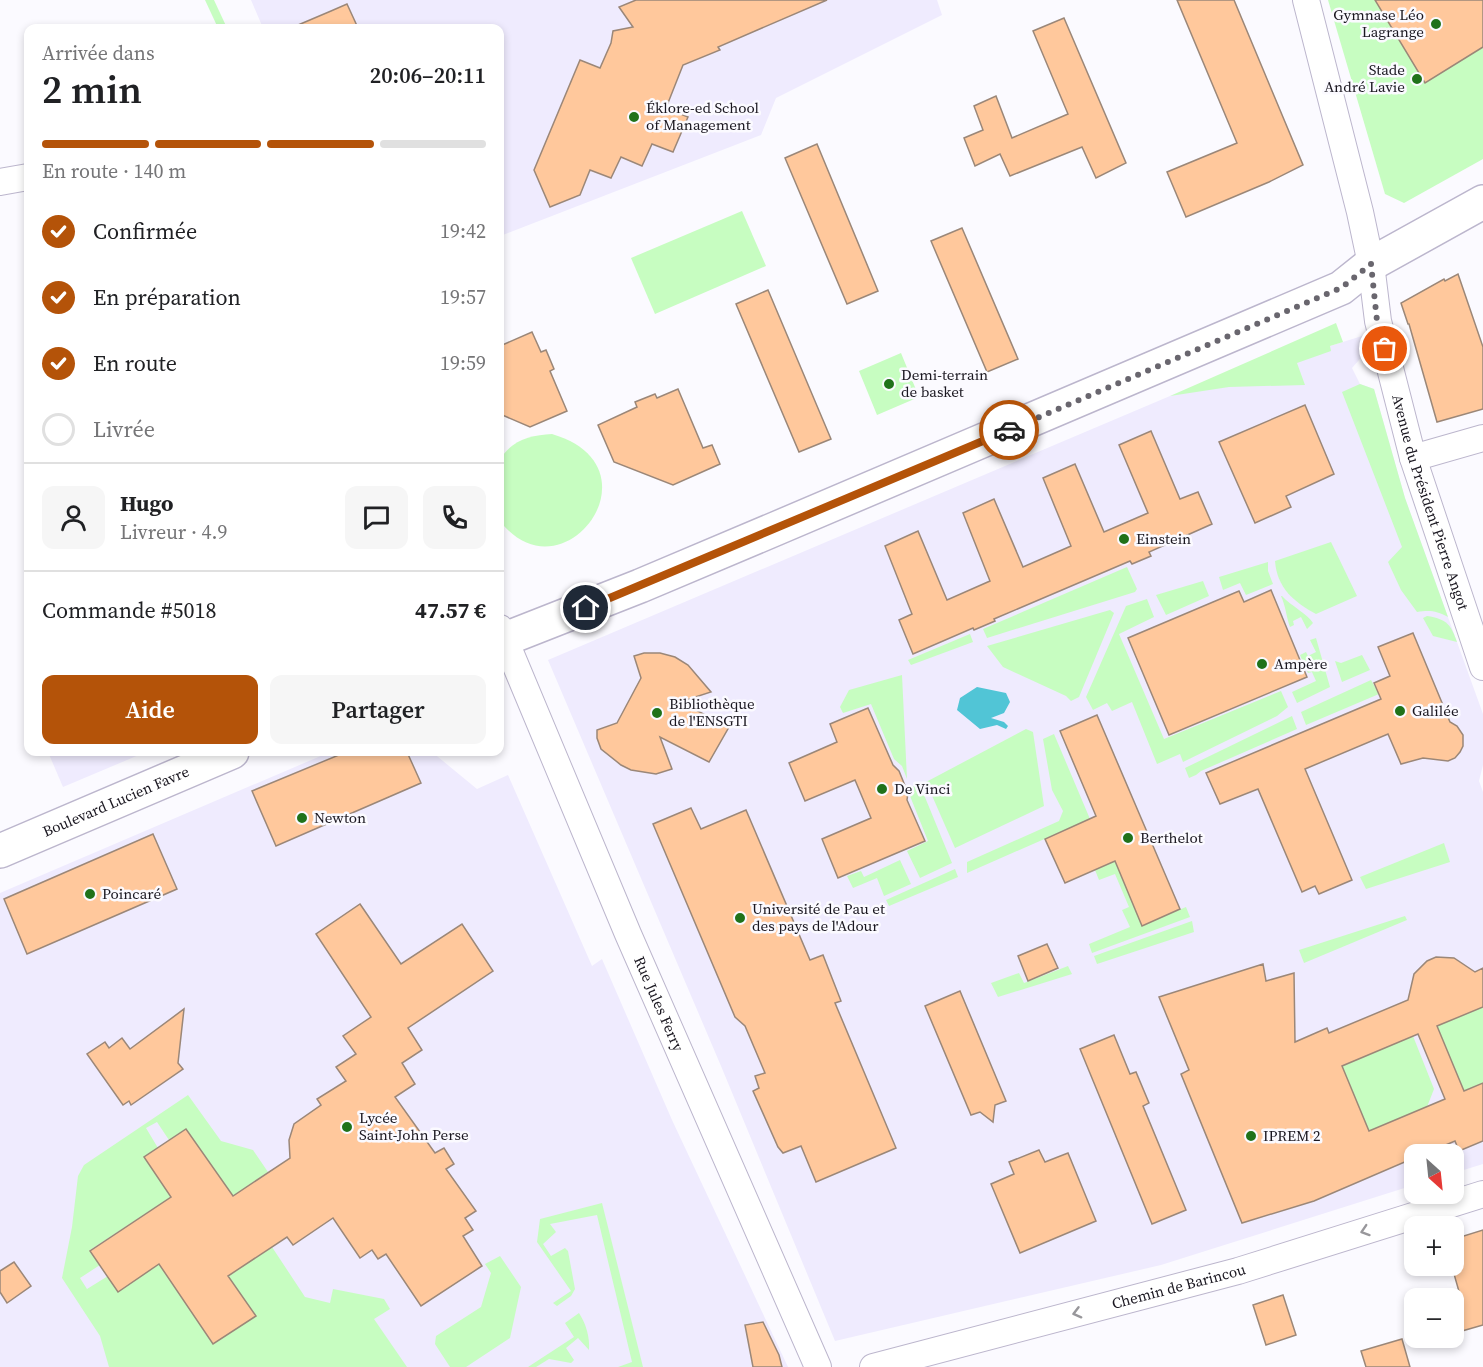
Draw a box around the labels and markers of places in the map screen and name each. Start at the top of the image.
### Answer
place label: Gymnase Léo Lagrange [1333,4,1424,42]
marker: Gymnase Léo Lagrange [1429,17,1443,31]
place label: Stade André Lavie [1324,59,1405,97]
marker: Stade André Lavie [1410,72,1424,86]
place label: Éklore-ed School of Management [646,97,760,135]
marker: Éklore-ed School of Management [627,110,641,124]
pin [1359,323,1410,374]
place label: Demi-terrain de basket [901,364,988,402]
marker: Demi-terrain de basket [882,377,896,391]
place label: Einstein [1136,528,1191,549]
marker: Einstein [1117,532,1131,546]
pin [560,582,611,633]
place label: Ampère [1274,653,1328,674]
marker: Ampère [1255,657,1269,671]
place label: Bibliothèque de l'ENSGTI [669,693,755,731]
place label: Galilée [1412,700,1459,721]
marker: Galilée [1393,704,1407,718]
marker: Bibliothèque de l'ENSGTI [650,706,664,720]
place label: De Vinci [894,778,950,799]
marker: De Vinci [875,782,889,796]
place label: Newton [314,807,366,828]
marker: Newton [295,811,309,825]
place label: Berthelot [1140,827,1203,848]
marker: Berthelot [1121,831,1135,845]
place label: Poincaré [102,883,161,904]
marker: Poincaré [83,887,97,901]
place label: Université de Pau et des pays de l'Adour [752,898,885,936]
marker: Université de Pau et des pays de l'Adour [733,911,747,925]
place label: Lycée Saint-John Perse [359,1107,469,1145]
marker: Lycée Saint-John Perse [340,1120,354,1134]
place label: IPREM 2 [1263,1125,1321,1146]
marker: IPREM 2 [1244,1129,1258,1143]

